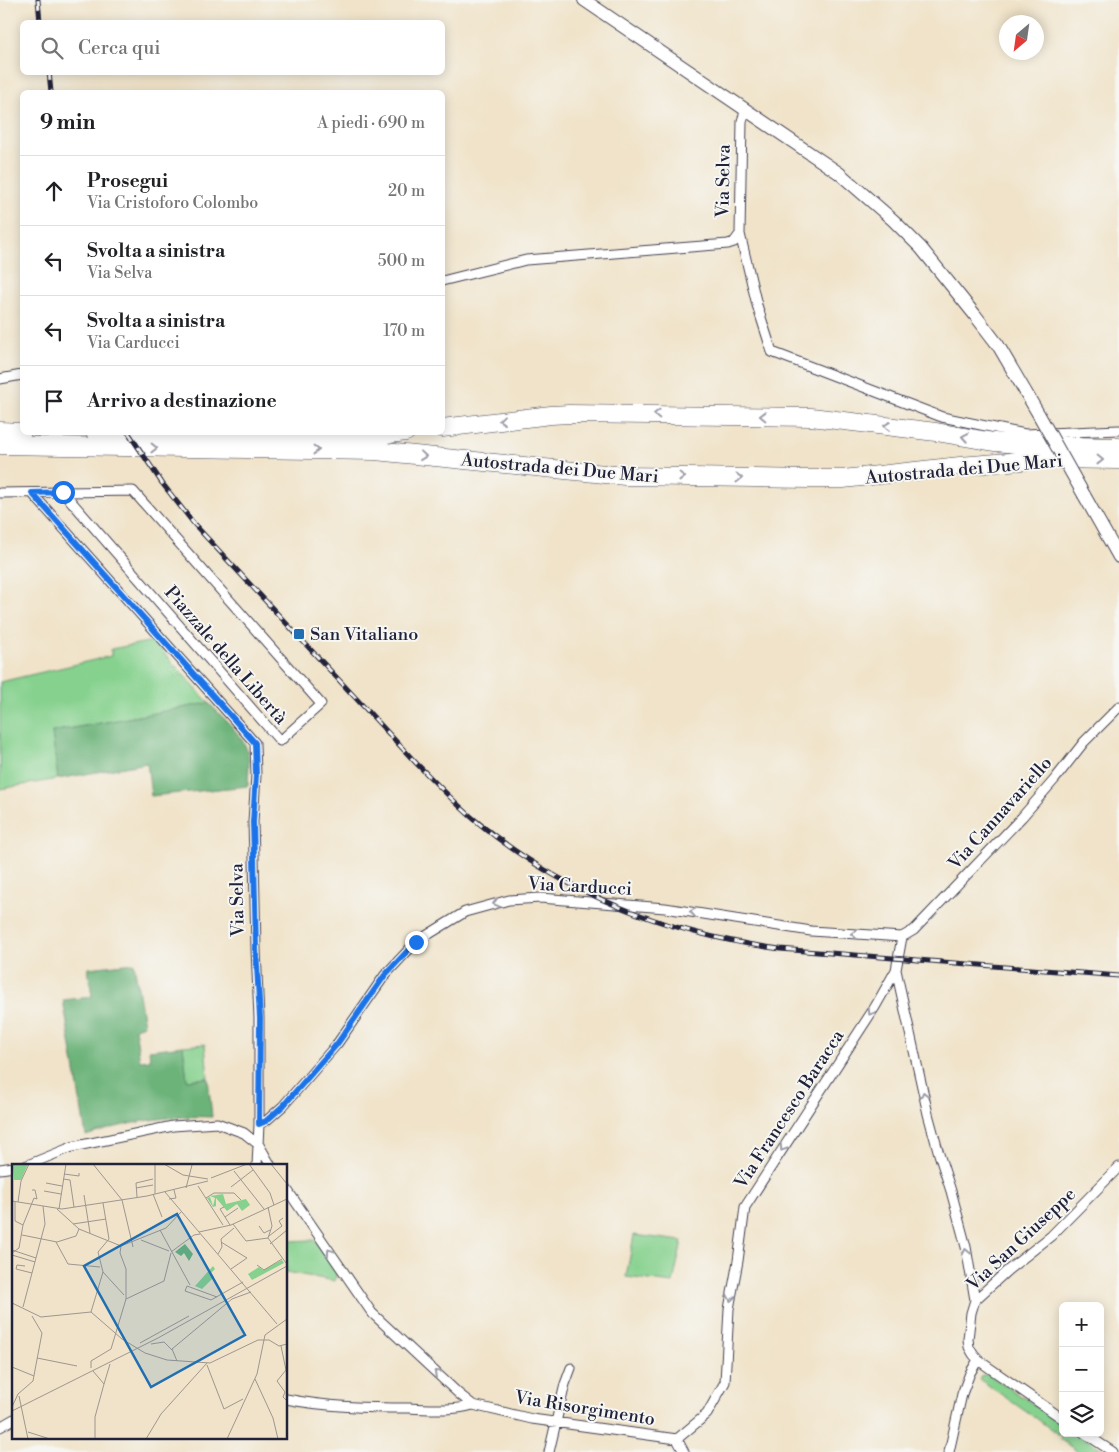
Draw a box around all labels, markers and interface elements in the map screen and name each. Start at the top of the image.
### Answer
north arrow [999,15,1044,60]
search box [20,20,445,75]
icon: search [38,34,66,62]
text: Cerca qui [78,36,161,60]
text: 9 min [40,110,95,136]
text: A piedi · 690 m [317,113,425,133]
street label: Via Selva [711,143,736,219]
text: Prosegui [87,169,168,193]
icon: ahead [40,177,68,205]
text: 20 m [388,181,425,201]
text: Via Cristoforo Colombo [87,193,258,213]
text: Svolta a sinistra [87,239,225,263]
icon: left [40,247,68,275]
text: 500 m [378,251,425,271]
text: Via Selva [87,263,152,283]
text: Svolta a sinistra [87,309,225,333]
icon: left [40,317,68,345]
text: 170 m [383,321,425,341]
text: Via Carducci [87,333,180,353]
icon: arrive [40,387,68,415]
text: Arrivo a destinazione [87,389,277,413]
one-way arrow [652,409,660,420]
one-way arrow [758,411,766,421]
one-way arrow [498,415,507,425]
one-way arrow [883,421,891,432]
one-way arrow [960,432,969,442]
one-way arrow [150,443,158,453]
one-way arrow [312,445,320,455]
street label: Autostrada dei Due Mari [459,448,660,489]
street label: Autostrada dei Due Mari [863,449,1064,490]
one-way arrow [419,450,427,461]
one-way arrow [1096,455,1104,465]
one-way arrow [678,472,686,482]
one-way arrow [736,473,743,483]
route start [52,481,75,504]
street label: Piazzale della Libertà [159,581,293,730]
place label: San Vitaliano [310,623,418,646]
marker: San Vitaliano [292,627,306,641]
street label: Via Cannavariello [943,752,1057,875]
street label: Via Selva [225,862,250,938]
street label: Via Carducci [526,872,633,901]
one-way arrow [492,897,501,908]
one-way arrow [688,908,697,918]
one-way arrow [849,928,857,939]
route end [405,931,428,954]
one-way arrow [868,1006,878,1015]
street label: Via Francesco Baracca [729,1025,850,1194]
one-way arrow [919,1091,930,1100]
one-way arrow [780,1142,789,1152]
inset map [12,1164,288,1440]
street label: Via San Giuseppe [961,1183,1081,1296]
one-way arrow [962,1247,972,1256]
one-way arrow [327,1248,336,1257]
one-way arrow [726,1294,737,1303]
map controls [1059,1302,1104,1437]
button: + [1059,1302,1104,1347]
button: − [1059,1347,1104,1392]
one-way arrow [433,1370,442,1379]
street label: Via Risorgimento [512,1386,657,1431]
button: layers [1059,1392,1104,1437]

